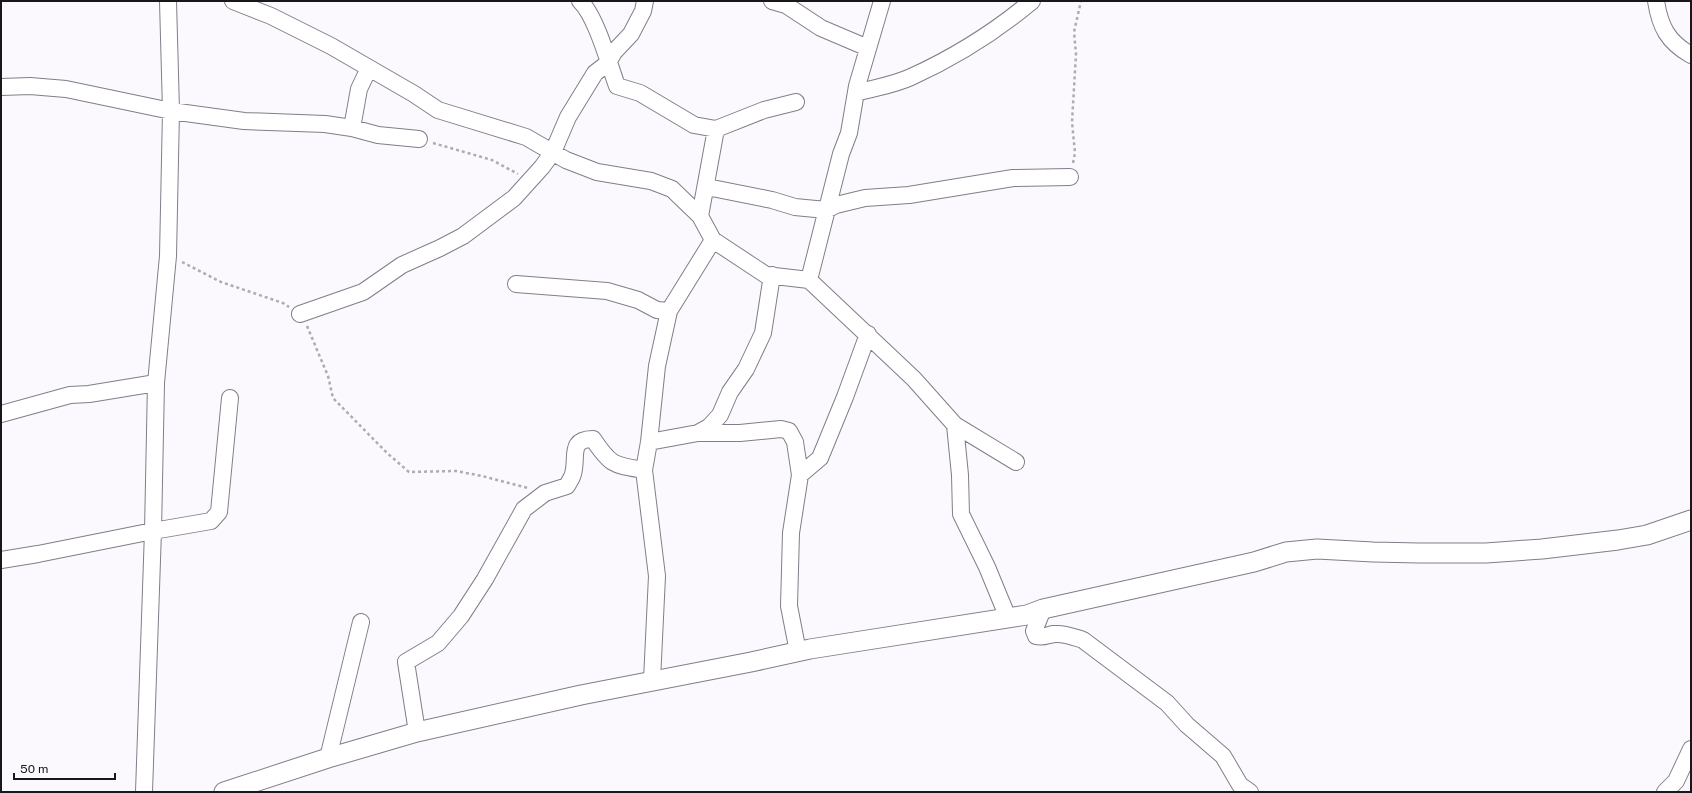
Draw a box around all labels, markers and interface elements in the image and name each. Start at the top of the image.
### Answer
scale bar [14,755,115,781]
text: 50 m [20,762,48,776]

